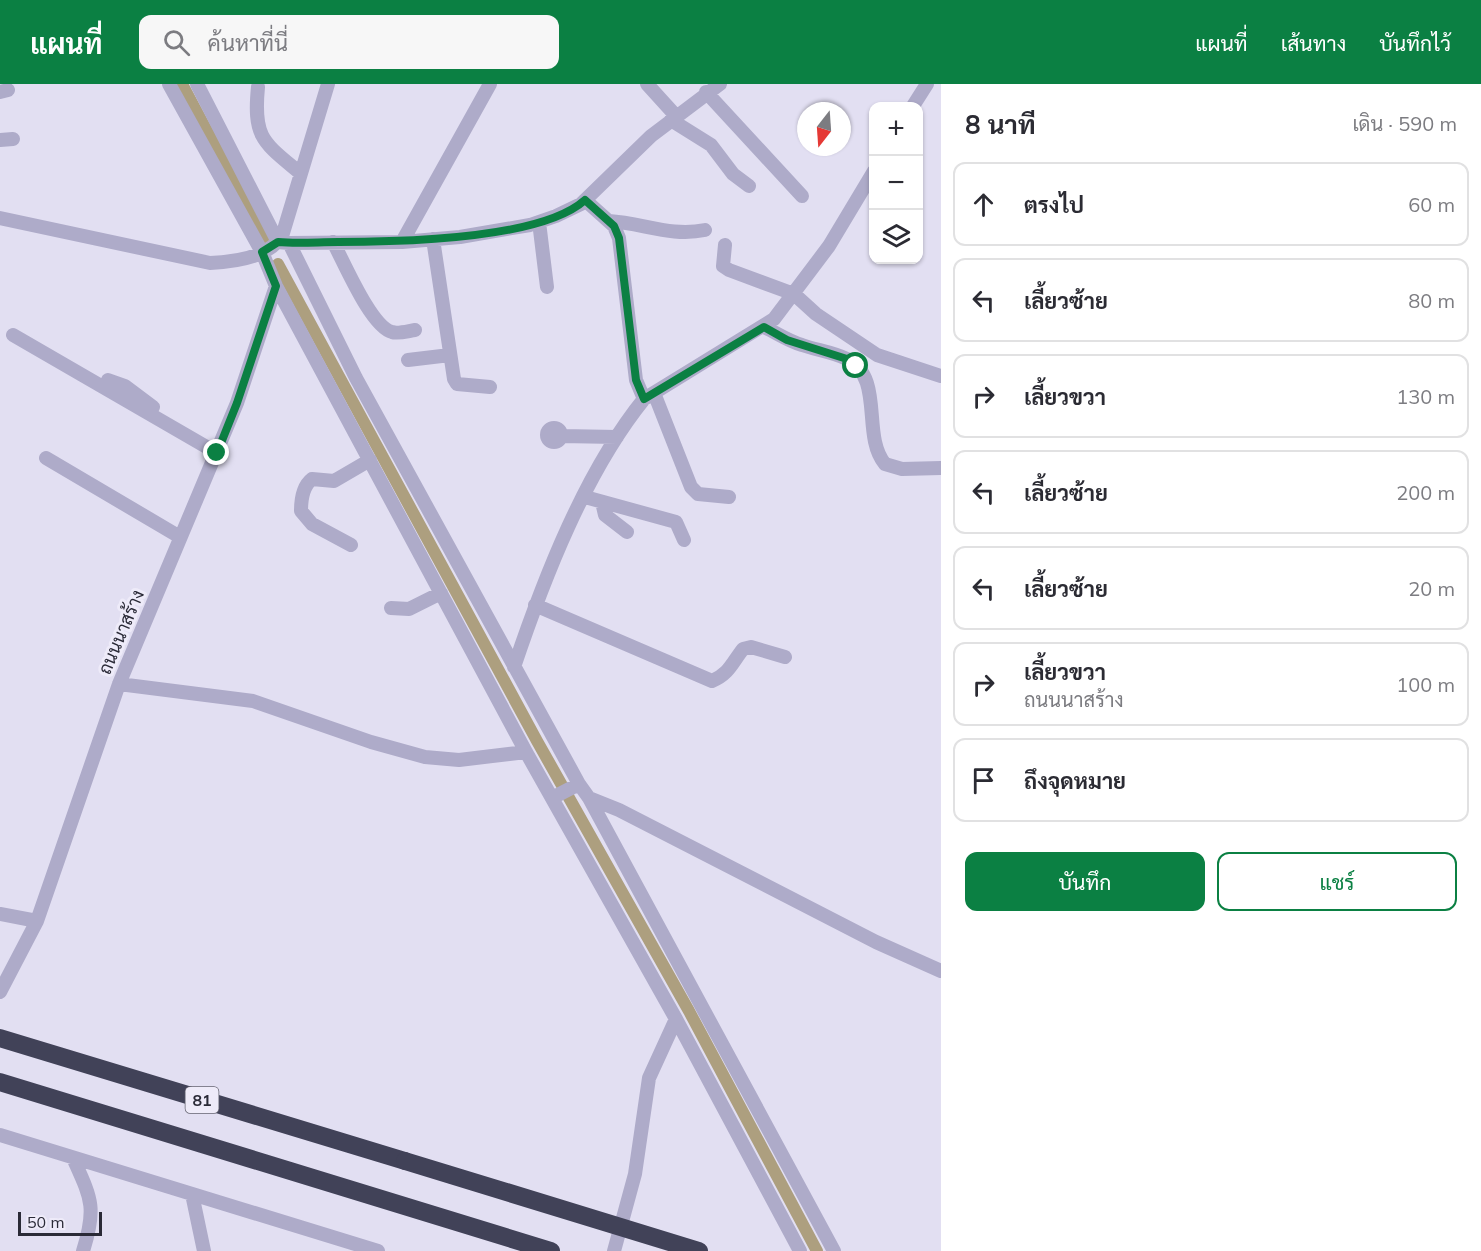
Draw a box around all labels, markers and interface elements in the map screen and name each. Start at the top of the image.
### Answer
search box [139,15,559,69]
text: แผนที่ [30,26,103,61]
icon: search [160,26,193,59]
text: ค้นหาที่นี่ [208,29,288,57]
text: แผนที่ [1195,30,1248,56]
text: เส้นทาง [1281,30,1346,56]
text: บันทึกไว้ [1379,30,1451,56]
north arrow [797,102,851,156]
map controls [869,102,923,264]
button: + [869,102,923,156]
text: 8 นาที [965,108,1036,141]
text: เดิน · 590 m [1352,111,1457,136]
button: − [869,156,923,210]
icon: ahead [967,188,1000,221]
text: ตรงไป [1024,191,1084,219]
text: 60 m [1408,192,1455,217]
button: layers [869,210,923,264]
icon: left [967,284,1000,317]
text: เลี้ยวซ้าย [1024,287,1108,315]
text: 80 m [1408,288,1455,313]
route start [842,352,868,378]
icon: right [967,380,1000,413]
text: เลี้ยวขวา [1024,383,1106,411]
text: 130 m [1396,384,1455,409]
route end [203,439,229,465]
icon: left [967,476,1000,509]
text: เลี้ยวซ้าย [1024,479,1108,507]
text: 200 m [1396,480,1455,505]
icon: left [967,572,1000,605]
text: เลี้ยวซ้าย [1024,575,1108,603]
text: 20 m [1408,576,1455,601]
street label: ถนนนาสร้าง [93,586,149,678]
text: เลี้ยวขวา [1024,658,1106,686]
icon: right [967,668,1000,701]
text: 100 m [1396,672,1455,697]
text: ถนนนาสร้าง [1024,687,1124,712]
icon: arrive [967,764,1000,797]
text: ถึงจุดหมาย [1024,767,1126,795]
button: บันทึก [965,852,1205,911]
button: แชร์ [1217,852,1457,911]
road number: 81 [186,1087,218,1113]
scale bar [18,1209,102,1236]
text: 50 m [27,1212,64,1232]

